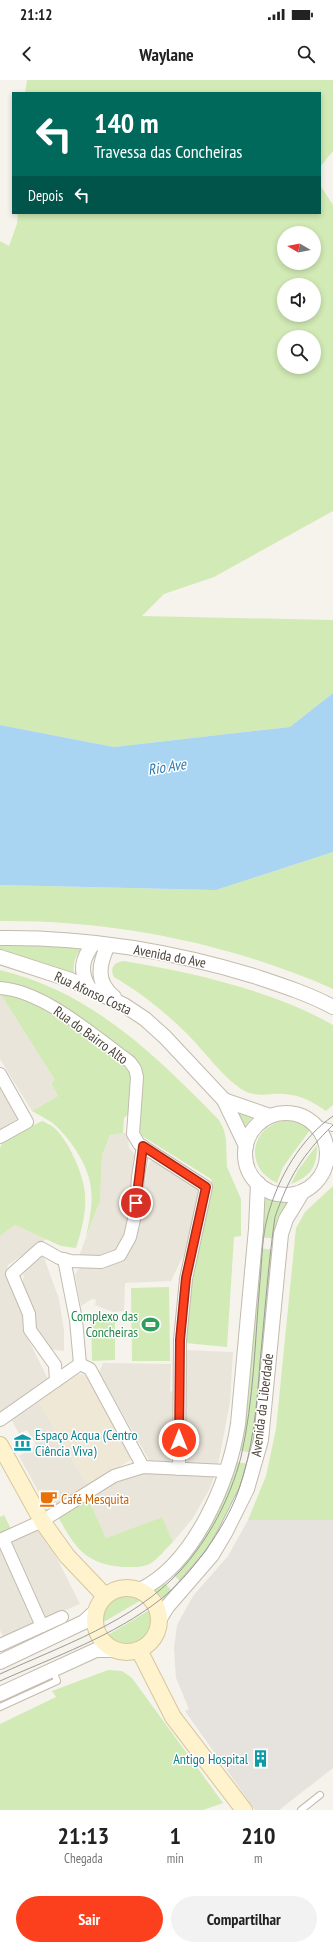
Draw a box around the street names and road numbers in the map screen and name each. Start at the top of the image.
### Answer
street label: Avenida do Ave [132,940,208,972]
street label: Rua Afonso Costa [51,967,135,1019]
street label: Rua do Bairro Alto [50,1002,132,1068]
street label: Avenida da Liberdade [247,1352,277,1458]

